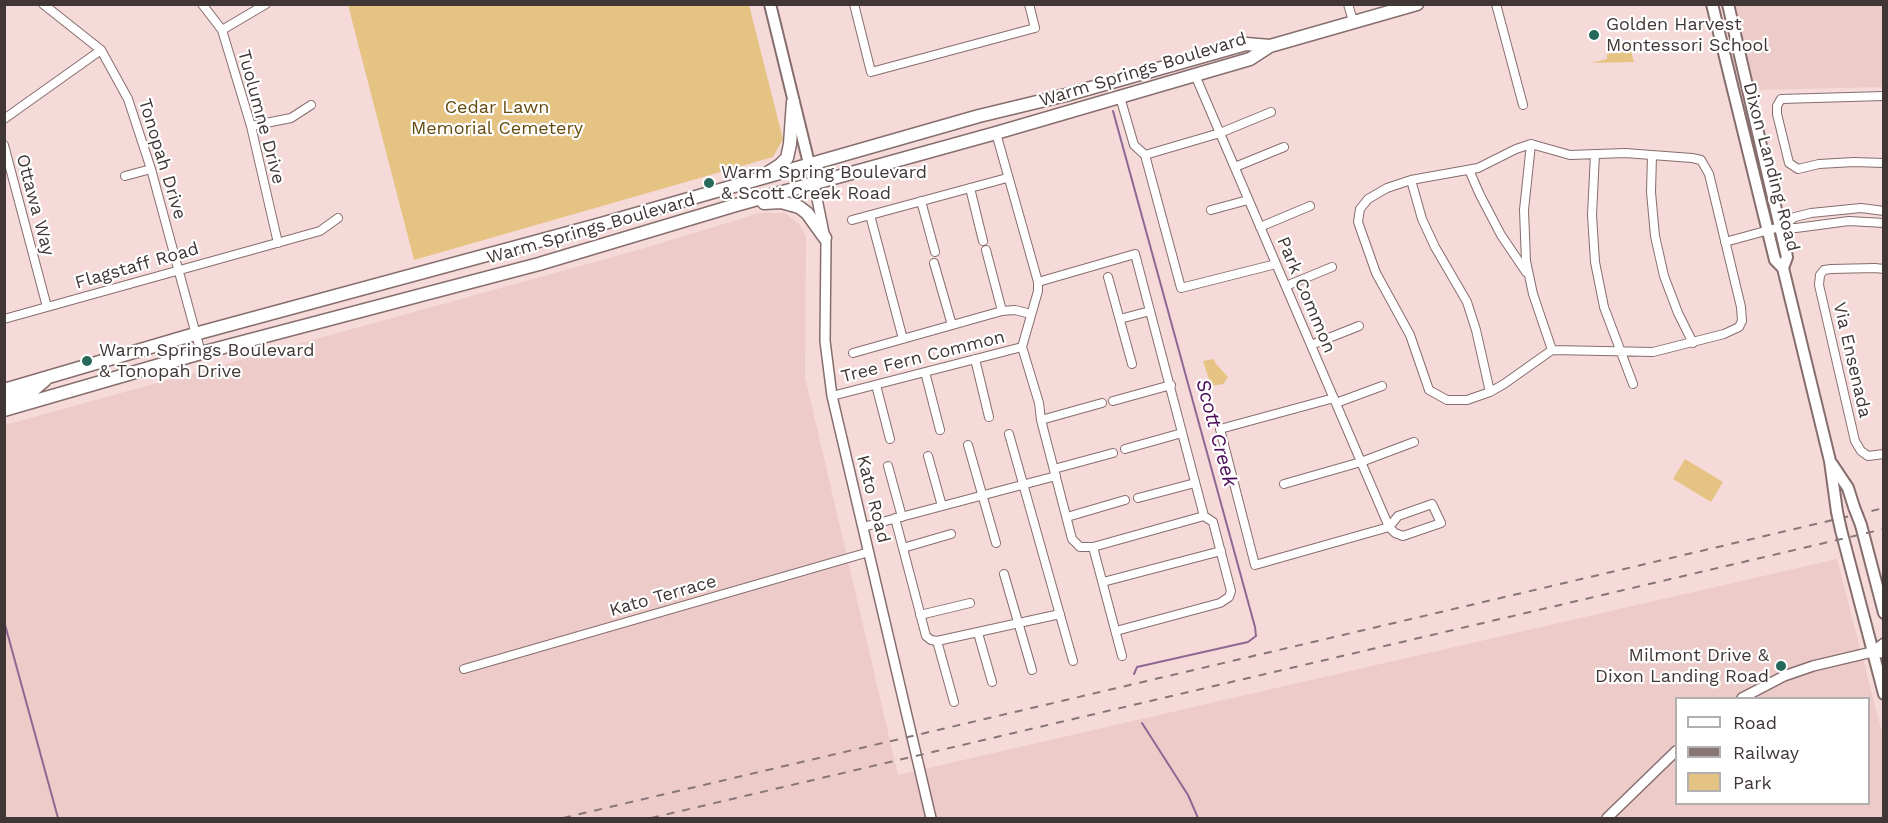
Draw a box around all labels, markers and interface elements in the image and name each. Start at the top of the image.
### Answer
place label: Golden Harvest Montessori School [1606,14,1769,57]
street label: Warm Springs Boulevard [1037,28,1249,112]
marker: Golden Harvest Montessori School [1587,28,1601,42]
street label: Tuolumne Drive [233,48,289,186]
street label: Dixon Landing Road [1738,80,1804,254]
street label: Tonopah Drive [133,96,191,222]
park label: Cedar Lawn Memorial Cemetery [411,97,583,140]
street label: Ottawa Way [11,152,59,258]
place label: Warm Spring Boulevard & Scott Creek Road [721,162,927,204]
marker: Warm Spring Boulevard & Scott Creek Road [702,176,716,190]
street label: Warm Springs Boulevard [484,189,698,269]
street label: Park Common [1272,234,1340,356]
street label: Flagstaff Road [73,238,201,294]
street label: Via Ensenada [1828,300,1876,420]
street label: Tree Fern Common [839,326,1007,388]
place label: Warm Springs Boulevard & Tonopah Drive [99,340,315,382]
marker: Warm Springs Boulevard & Tonopah Drive [80,354,94,368]
water label: Scott Creek [1190,376,1242,490]
street label: Kato Road [852,453,894,545]
street label: Kato Terrace [607,570,719,622]
place label: Milmont Drive & Dixon Landing Road [1595,645,1769,688]
marker: Milmont Drive & Dixon Landing Road [1774,659,1788,673]
legend [1675,697,1870,805]
text: Road [1733,712,1777,733]
text: Railway [1733,742,1799,763]
text: Park [1733,772,1772,793]

